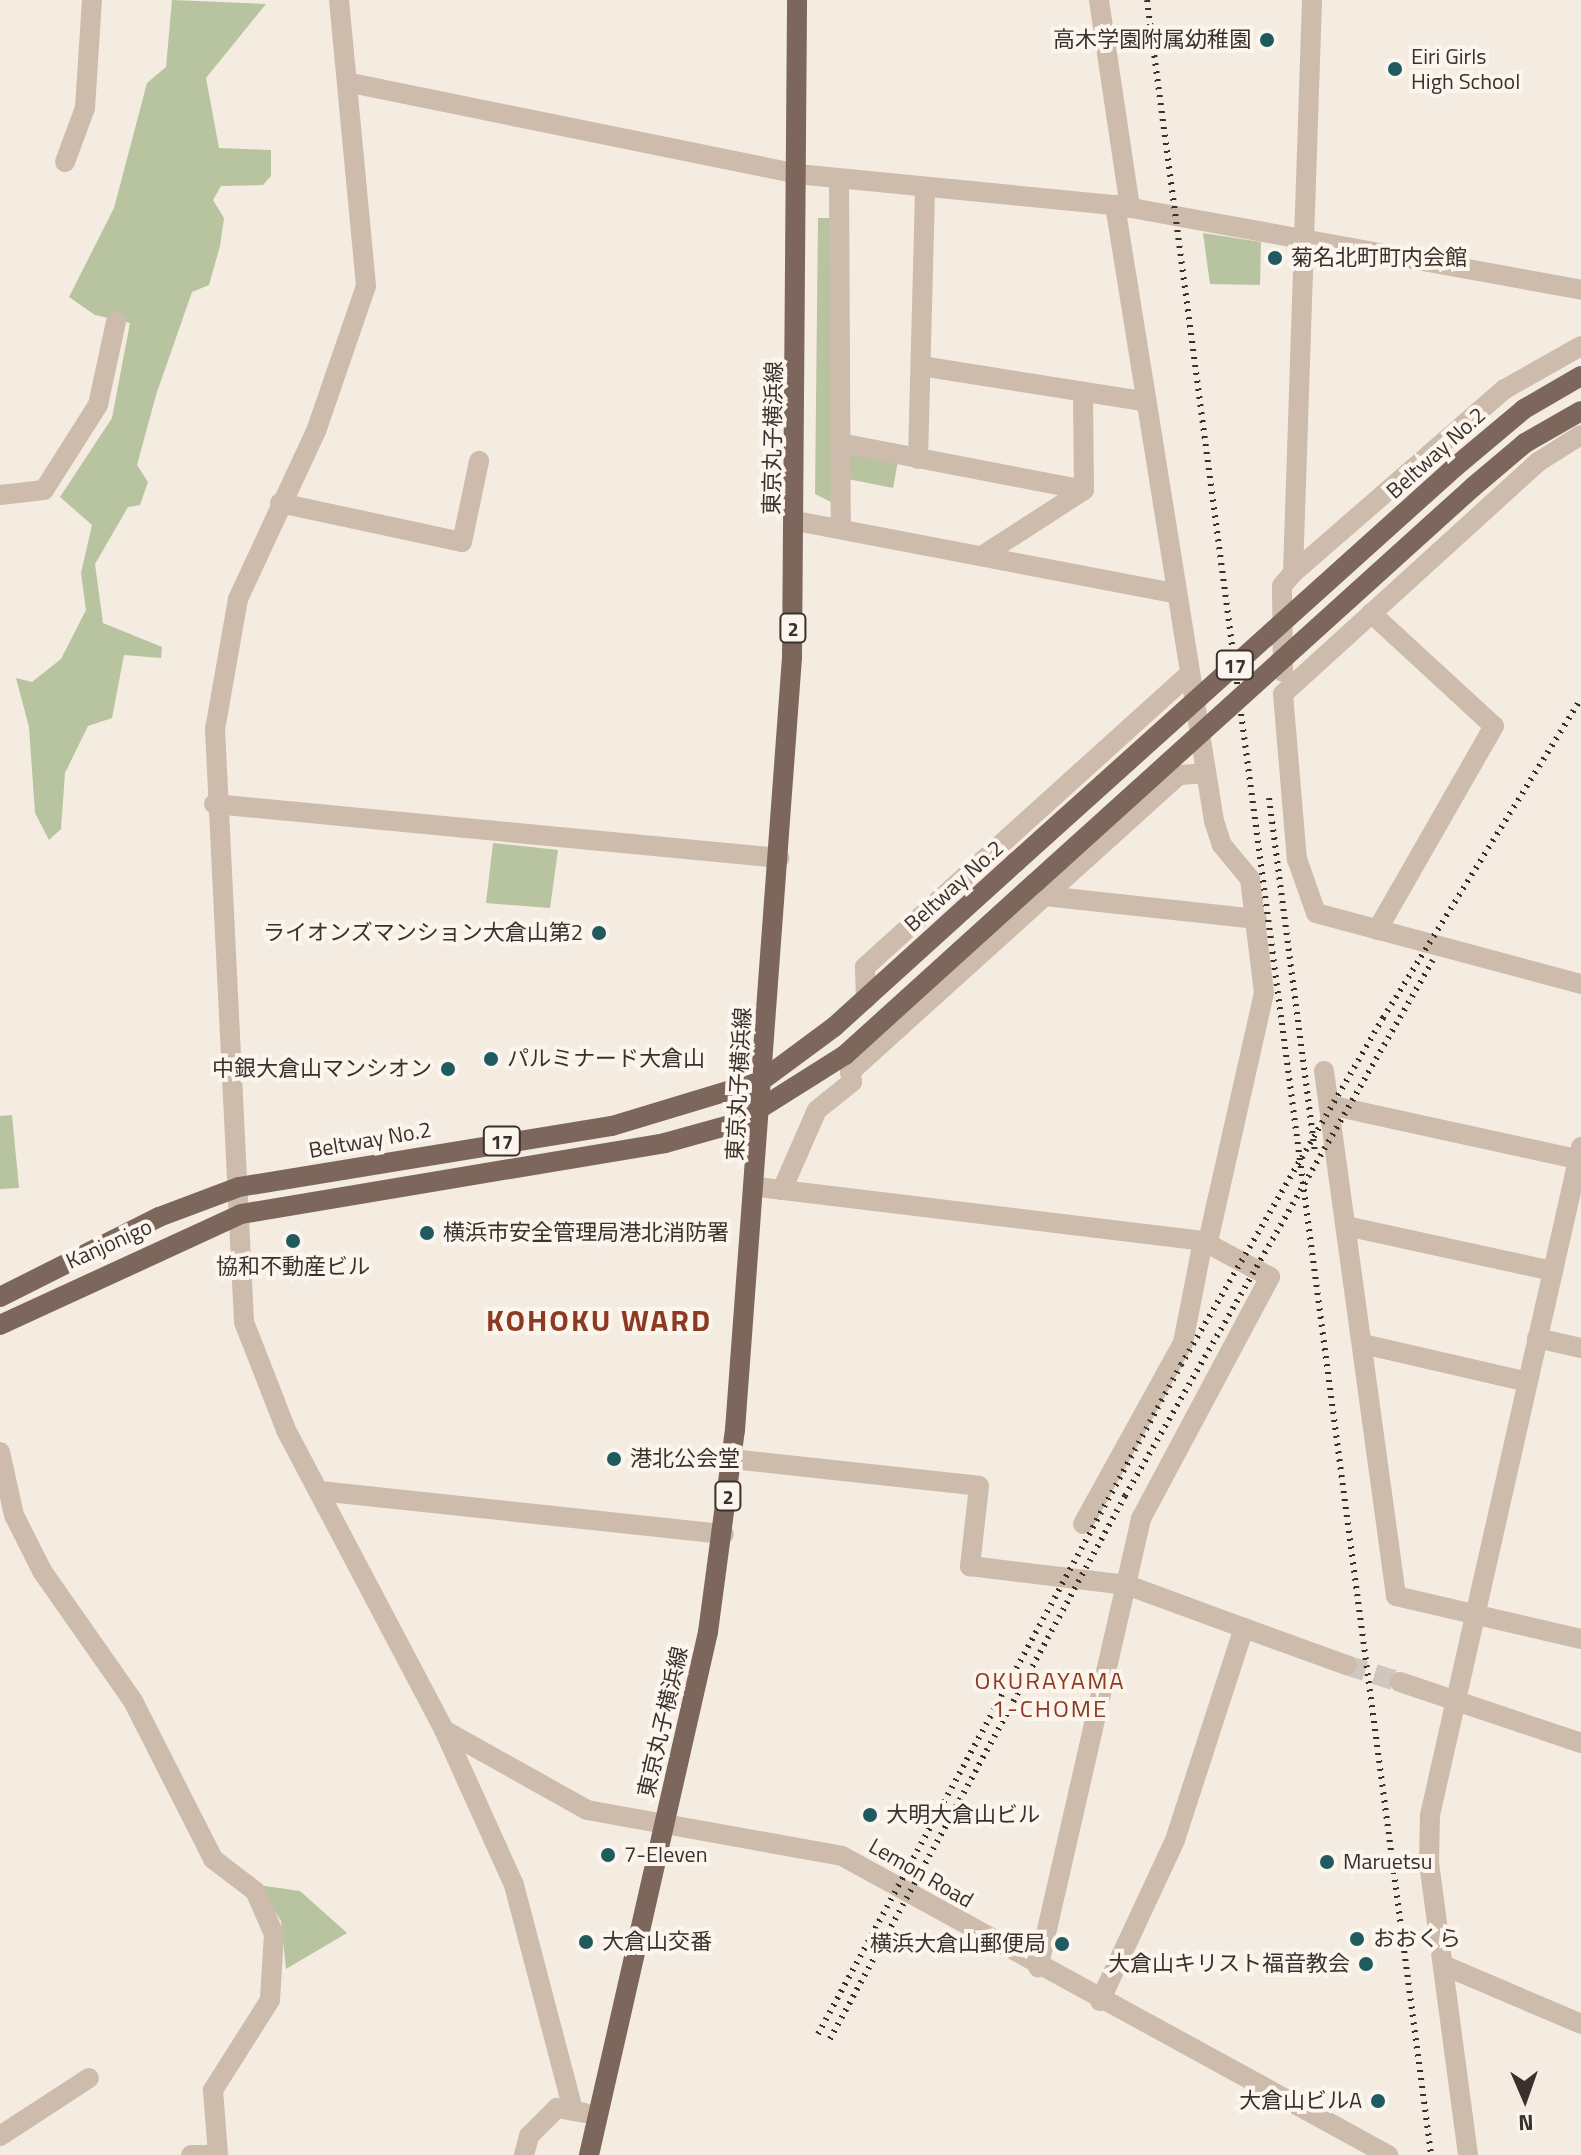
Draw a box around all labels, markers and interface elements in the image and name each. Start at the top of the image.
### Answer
place label: 高木学園附属幼稚園 [1053,27,1251,53]
marker: 高木学園附属幼稚園 [1258,31,1276,49]
place label: Eiri Girls High School [1411,43,1520,94]
marker: Eiri Girls High School [1386,60,1404,78]
place label: 菊名北町町内会館 [1291,245,1467,271]
marker: 菊名北町町内会館 [1266,249,1284,267]
street label: 東京丸子横浜線 [758,361,788,515]
street label: Beltway No.2 [1381,402,1491,504]
road number: 2 [779,612,807,644]
road number: 17 [1215,649,1255,681]
street label: Beltway No.2 [899,835,1009,937]
place label: ライオンズマンション大倉山第2 [263,920,583,946]
marker: ライオンズマンション大倉山第2 [590,924,608,942]
street label: 東京丸子横浜線 [722,1006,756,1162]
place label: パルミナード大倉山 [507,1046,705,1072]
marker: パルミナード大倉山 [482,1050,500,1068]
place label: 中銀大倉山マンシオン [212,1056,432,1082]
marker: 中銀大倉山マンシオン [439,1060,457,1078]
street label: Beltway No.2 [307,1116,433,1164]
road number: 17 [482,1125,522,1157]
street label: Kanjonigo [62,1213,156,1275]
place label: 横浜市安全管理局港北消防署 [443,1220,729,1246]
marker: 横浜市安全管理局港北消防署 [418,1224,436,1242]
marker: 協和不動産ビル [284,1232,302,1250]
place label: 協和不動産ビル [216,1254,370,1280]
district label: KOHOKU WARD [486,1302,712,1338]
place label: 港北公会堂 [630,1446,740,1472]
marker: 港北公会堂 [605,1450,623,1468]
road number: 2 [714,1480,742,1512]
street label: 東京丸子横浜線 [633,1644,693,1800]
district label: OKURAYAMA 1-CHOME [974,1667,1126,1723]
place label: 大明大倉山ビル [886,1802,1040,1828]
marker: 大明大倉山ビル [861,1806,879,1824]
street label: Lemon Road [864,1833,978,1913]
place label: 7-Eleven [624,1842,707,1868]
marker: 7-Eleven [599,1846,617,1864]
place label: Maruetsu [1343,1849,1432,1875]
marker: Maruetsu [1318,1853,1336,1871]
place label: おおくら [1373,1926,1461,1952]
place label: 大倉山交番 [602,1929,712,1955]
marker: おおくら [1348,1930,1366,1948]
place label: 横浜大倉山郵便局 [870,1931,1046,1957]
marker: 大倉山交番 [577,1933,595,1951]
marker: 横浜大倉山郵便局 [1053,1935,1071,1953]
place label: 大倉山キリスト福音教会 [1108,1951,1350,1977]
marker: 大倉山キリスト福音教会 [1357,1955,1375,1973]
north arrow [1485,2059,1565,2139]
place label: 大倉山ビルA [1239,2088,1362,2114]
marker: 大倉山ビルA [1369,2092,1387,2110]
text: N [1518,2106,1534,2140]

